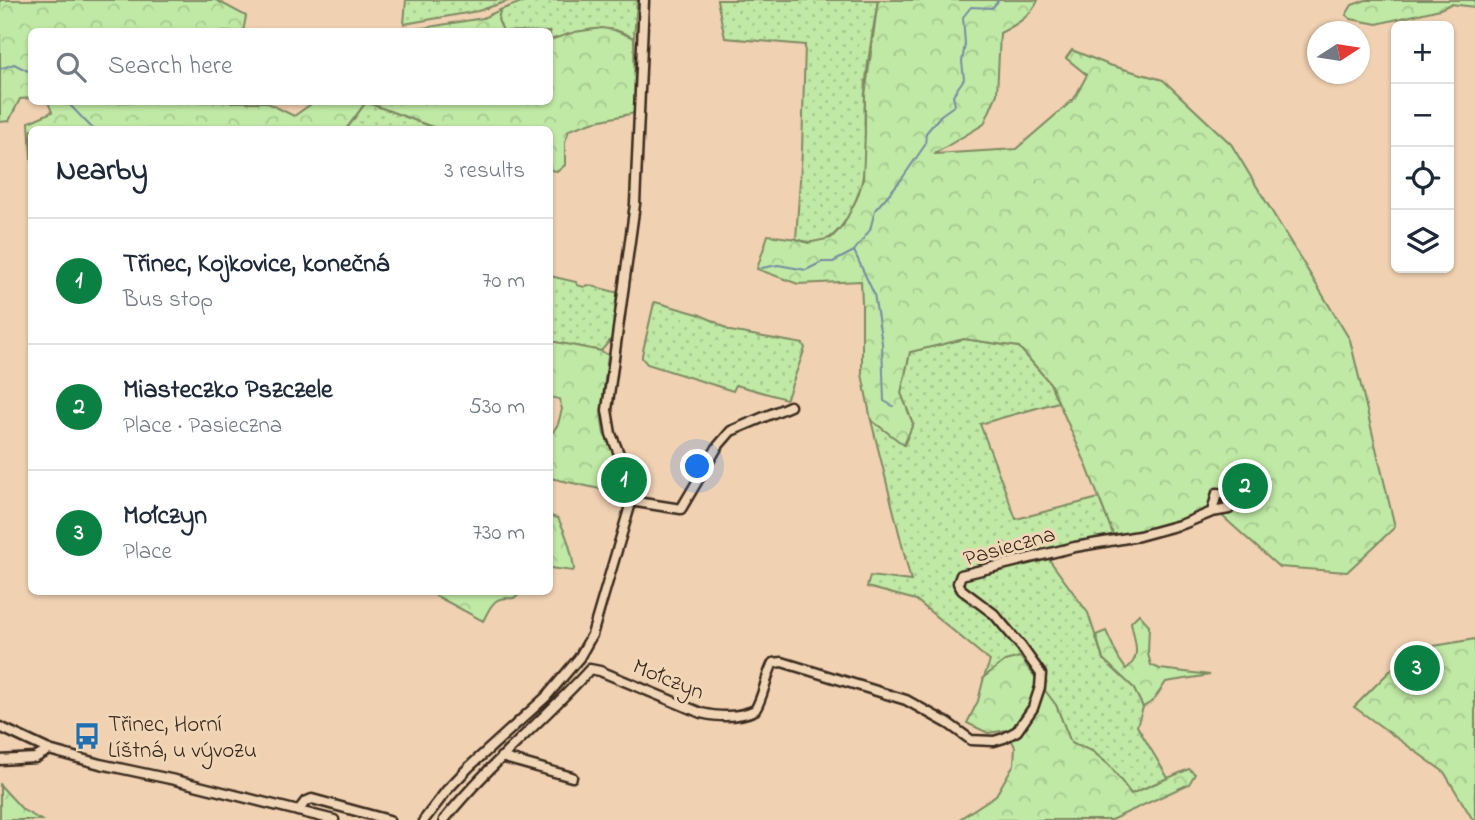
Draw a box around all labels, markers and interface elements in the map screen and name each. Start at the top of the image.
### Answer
north arrow [1307,21,1370,84]
map controls [1391,21,1454,273]
button: + [1391,21,1454,84]
search box [28,28,553,105]
icon: search [52,48,90,86]
text: Search here [108,48,233,86]
button: − [1391,84,1454,147]
button: locate [1391,147,1454,210]
text: Nearby [56,150,148,194]
text: 3 results [444,155,525,188]
button: layers [1391,210,1454,273]
text: Třinec, Kojkovice, konečná [123,246,389,284]
text: 1 [75,265,83,298]
text: 70 m [482,265,525,298]
text: Bus stop [123,284,213,317]
text: Miasteczko Pszczele [123,372,333,410]
text: 2 [73,391,85,424]
text: 530 m [469,391,525,424]
text: Place · Pasieczna [123,410,282,443]
your location [680,449,714,483]
pin: 1 [601,454,647,506]
pin: 2 [1222,460,1268,512]
text: Mołczyn [123,498,207,536]
text: 3 [74,517,84,550]
text: 730 m [472,517,525,550]
street label: Pasieczna [960,519,1059,576]
text: Place [123,536,172,569]
pin: 3 [1394,642,1440,694]
street label: Mołczyn [627,651,709,711]
place label: Třinec, Horní Líštná, u vývozu [108,709,257,770]
bus stop icon: Třinec, Horní Líštná, u vývozu [72,721,102,751]

